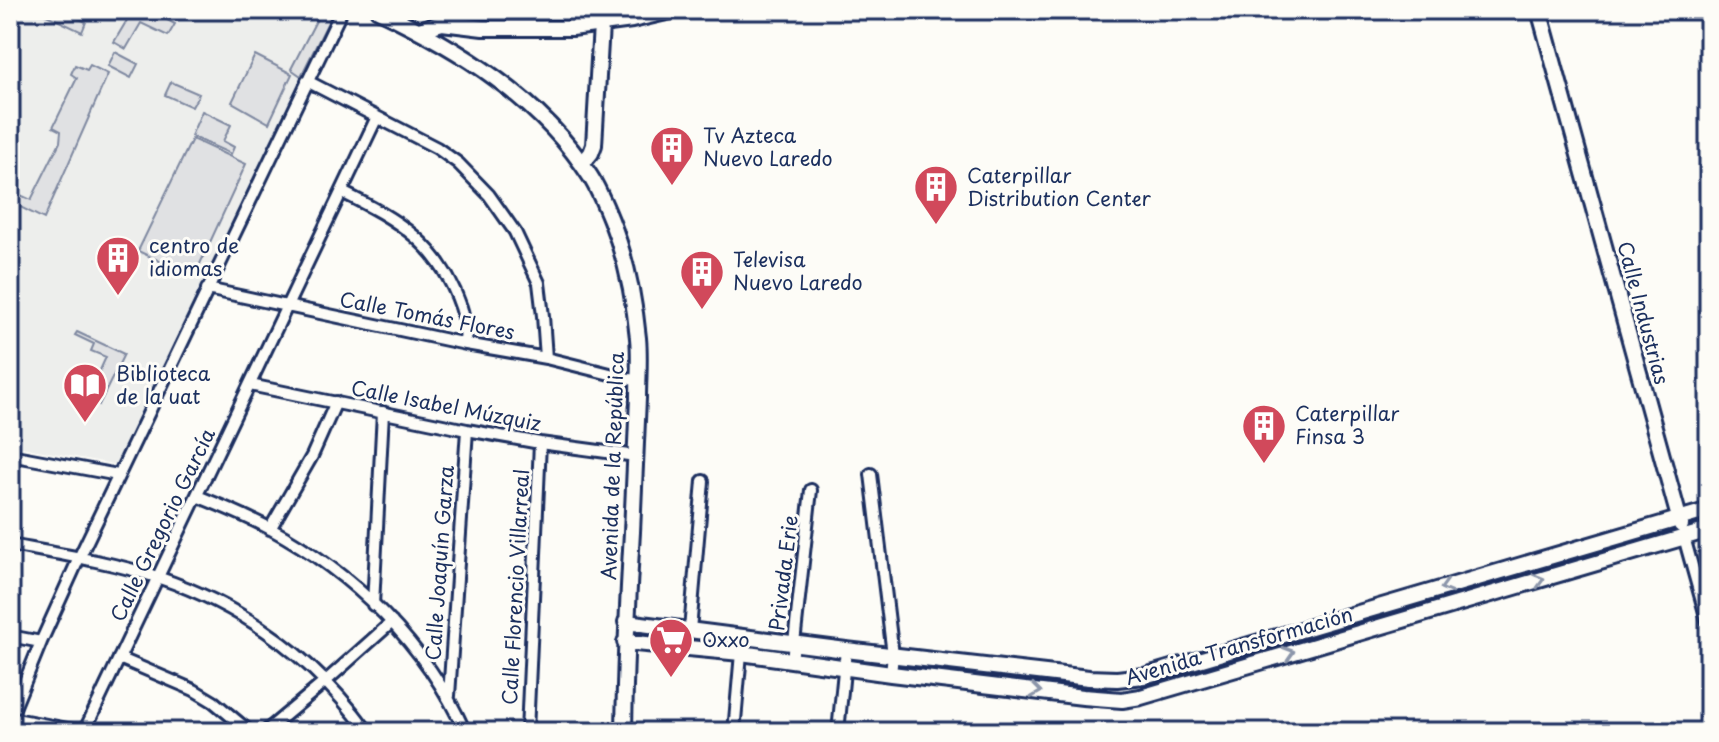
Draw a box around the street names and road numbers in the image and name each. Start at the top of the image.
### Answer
street label: Calle Industrias [1610,238,1677,388]
street label: Calle Tomás Flores [337,283,517,347]
street label: Avenida de la República [593,351,631,581]
street label: Calle Isabel Múzquiz [349,372,544,438]
street label: Calle Gregorio García [102,422,222,626]
street label: Calle Joaquín Garza [417,464,461,662]
street label: Calle Florencio Villarreal [494,468,536,706]
street label: Privada Erie [761,513,805,632]
street label: Avenida Transformación [1122,598,1356,692]

